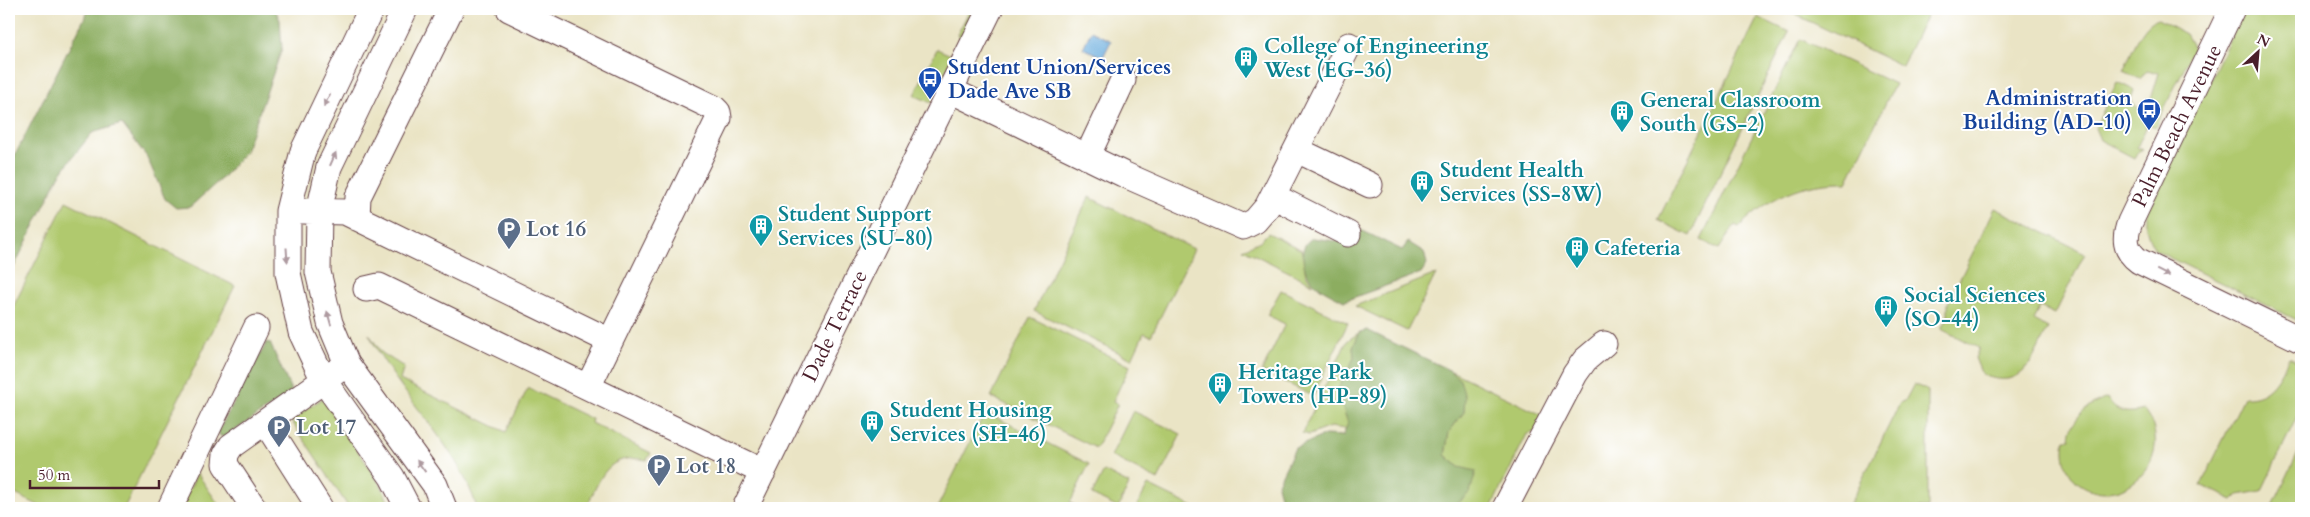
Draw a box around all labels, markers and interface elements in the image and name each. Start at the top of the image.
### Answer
north arrow [2232,28,2282,78]
text: N [2254,30,2273,52]
place label: College of Engineering West (EG-36) [1263,32,1489,85]
street label: Palm Beach Avenue [2125,40,2229,212]
building icon: College of Engineering West (EG-36) [1233,45,1259,79]
place label: Student Union/Services Dade Ave SB [948,53,1171,106]
bus stop icon: Student Union/Services Dade Ave SB [917,66,943,100]
place label: Administration Building (AD-10) [1962,84,2133,137]
place label: General Classroom South (GS-2) [1640,86,1821,139]
one-way arrow [323,93,331,107]
bus stop icon: Administration Building (AD-10) [2136,97,2162,131]
building icon: General Classroom South (GS-2) [1609,99,1635,133]
one-way arrow [329,152,337,166]
place label: Student Health Services (SS-8W) [1440,156,1603,209]
building icon: Student Health Services (SS-8W) [1409,169,1435,203]
place label: Student Support Services (SU-80) [778,200,933,253]
building icon: Student Support Services (SU-80) [748,213,774,247]
place label: Lot 16 [526,215,586,244]
parking icon: Lot 16 [496,216,522,250]
place label: Cafeteria [1594,234,1681,263]
building icon: Cafeteria [1564,235,1590,269]
one-way arrow [284,247,292,263]
street label: Dade Terrace [795,265,875,387]
one-way arrow [2156,269,2171,277]
place label: Social Sciences (SO-44) [1904,281,2045,334]
building icon: Social Sciences (SO-44) [1873,294,1899,328]
one-way arrow [324,311,332,326]
place label: Heritage Park Towers (HP-89) [1238,358,1387,411]
building icon: Heritage Park Towers (HP-89) [1207,371,1233,405]
place label: Student Housing Services (SH-46) [890,396,1052,449]
building icon: Student Housing Services (SH-46) [859,409,885,443]
place label: Lot 17 [296,413,356,442]
parking icon: Lot 17 [266,414,292,448]
place label: Lot 18 [676,452,736,481]
parking icon: Lot 18 [646,453,672,487]
scale bar [30,457,159,489]
one-way arrow [415,460,426,473]
text: 50 m [38,465,70,485]

